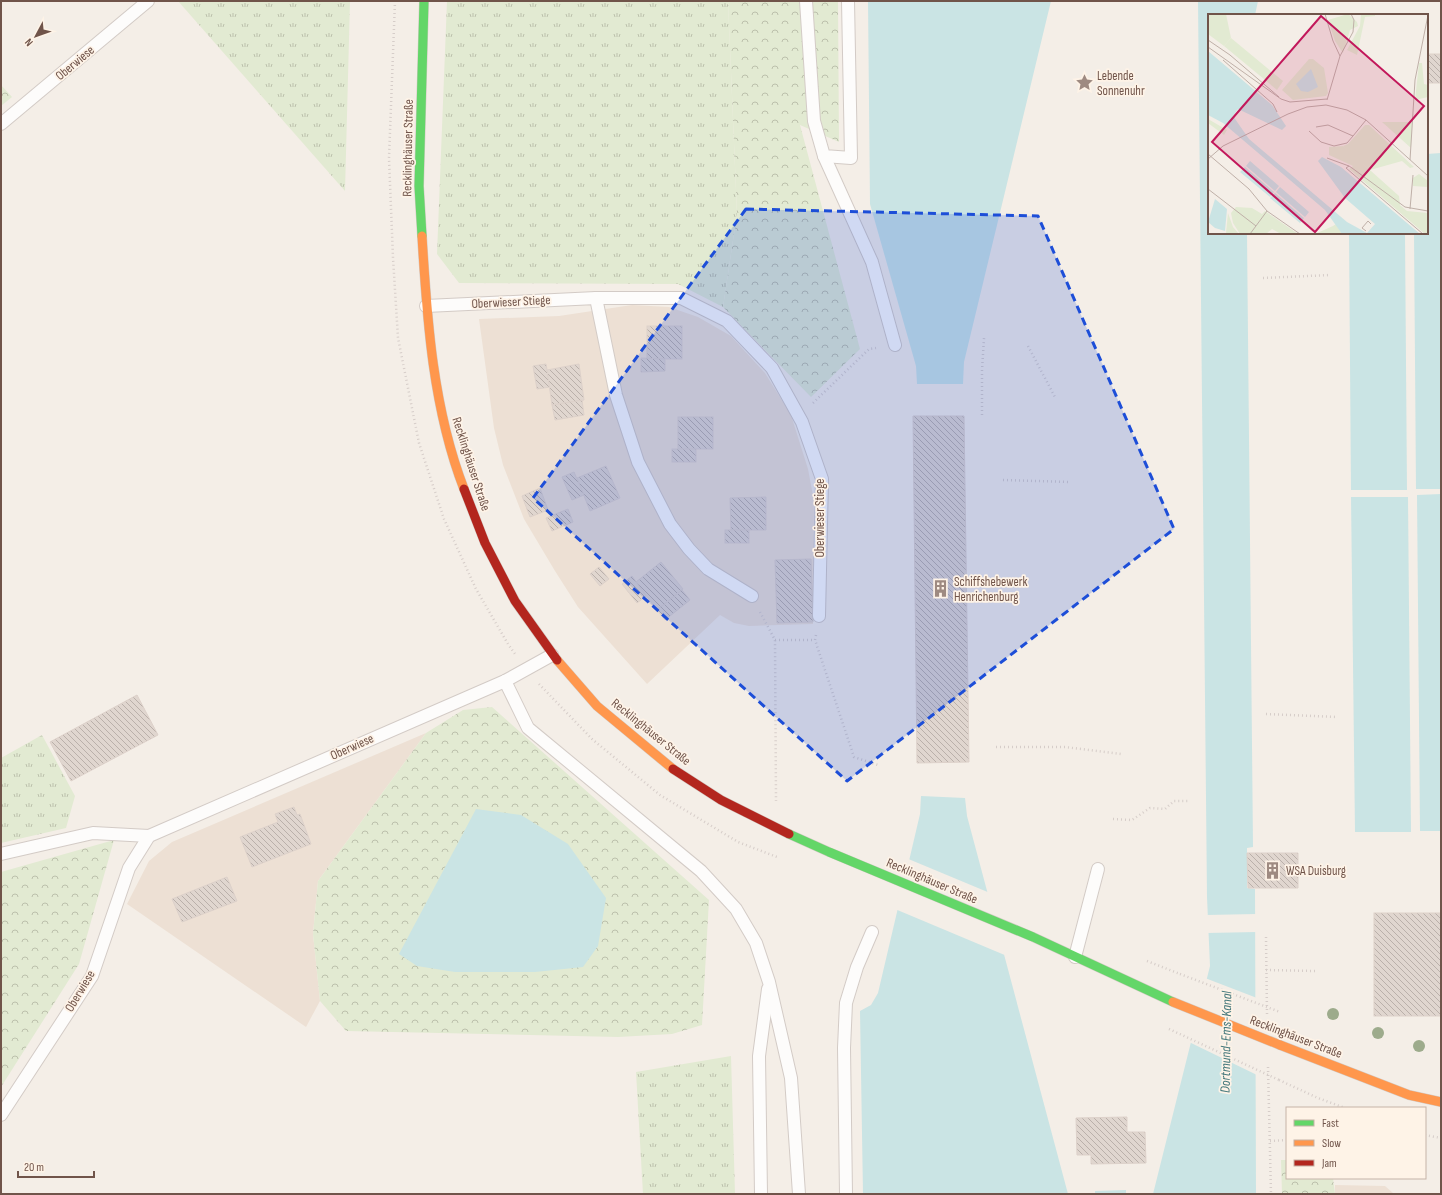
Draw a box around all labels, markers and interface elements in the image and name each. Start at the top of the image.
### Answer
inset map [1208,14,1428,234]
north arrow [16,16,56,56]
text: N [22,36,36,49]
street label: Oberwiese [52,42,98,84]
place label: Lebende Sonnenuhr [1097,68,1145,99]
place icon: Lebende Sonnenuhr [1074,73,1094,93]
street label: Recklinghäuser Straße [399,99,417,197]
street label: Oberwieser Stiege [471,292,551,312]
street label: Recklinghäuser Straße [448,415,494,513]
street label: Oberwieser Stiege [812,478,828,558]
place label: Schiffshebewerk Henrichenburg [954,574,1027,605]
building icon: Schiffshebewerk Henrichenburg [931,579,951,599]
street label: Recklinghäuser Straße [608,695,694,769]
street label: Oberwiese [328,730,376,764]
street label: Recklinghäuser Straße [884,855,980,907]
building icon: WSA Duisburg [1263,861,1283,881]
place label: WSA Duisburg [1286,863,1346,879]
street label: Oberwiese [61,967,99,1015]
water label: Dortmund-Ems-Kanal [1217,990,1235,1093]
street label: Recklinghäuser Straße [1248,1012,1344,1062]
legend [1286,1107,1426,1179]
text: Fast [1322,1116,1339,1131]
text: Slow [1322,1136,1341,1151]
scale bar [18,1153,94,1179]
text: Jam [1321,1156,1337,1171]
text: 20 m [24,1160,44,1175]

